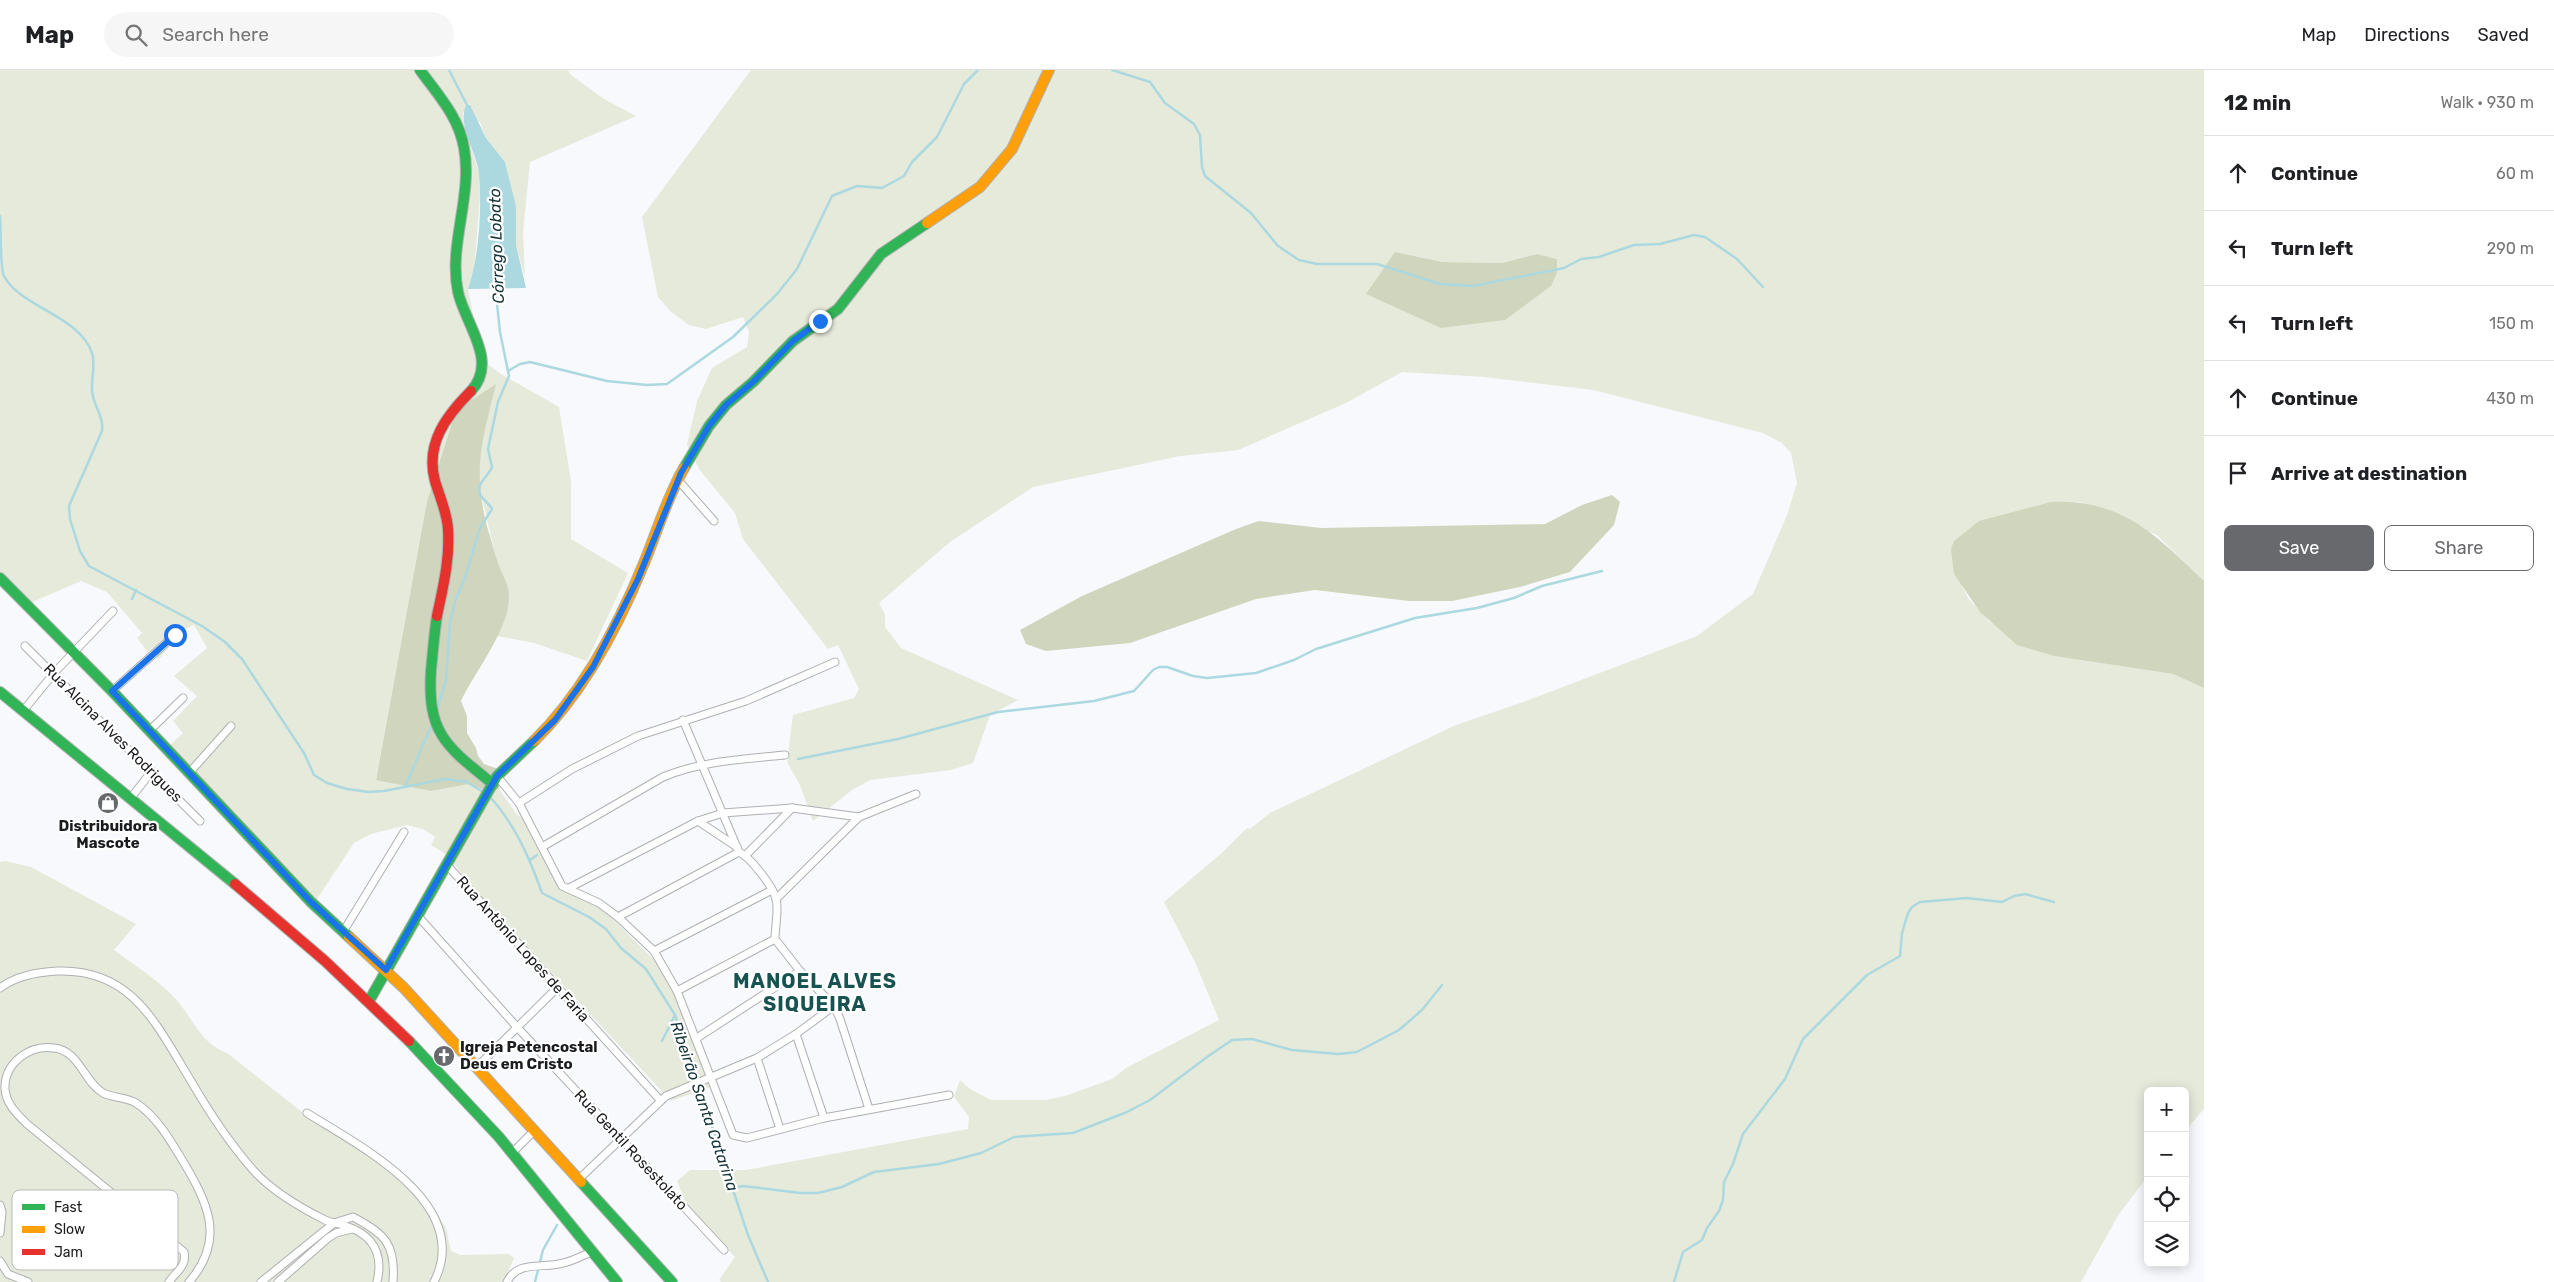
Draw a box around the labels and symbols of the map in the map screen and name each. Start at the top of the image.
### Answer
water label: Córrego Lobato [485,188,508,304]
route end [809,310,832,333]
route start [164,624,187,647]
street label: Rua Alcina Alves Rodrigues [40,660,186,806]
shop icon: Distribuidora Mascote [96,791,120,815]
place label: Distribuidora Mascote [59,817,158,852]
street label: Rua Antônio Lopes de Faria [453,872,593,1026]
district label: MANOEL ALVES SIQUEIRA [733,969,897,1016]
water label: Ribeirão Santa Catarina [667,1019,743,1194]
place label: Igreja Petencostal Deus em Cristo [460,1038,598,1073]
church icon: Igreja Petencostal Deus em Cristo [432,1044,456,1068]
street label: Rua Gentil Rosestolato [571,1086,691,1214]
legend [12,1190,178,1270]
text: Fast [54,1199,83,1216]
text: Slow [54,1221,85,1238]
text: Jam [54,1244,83,1261]

